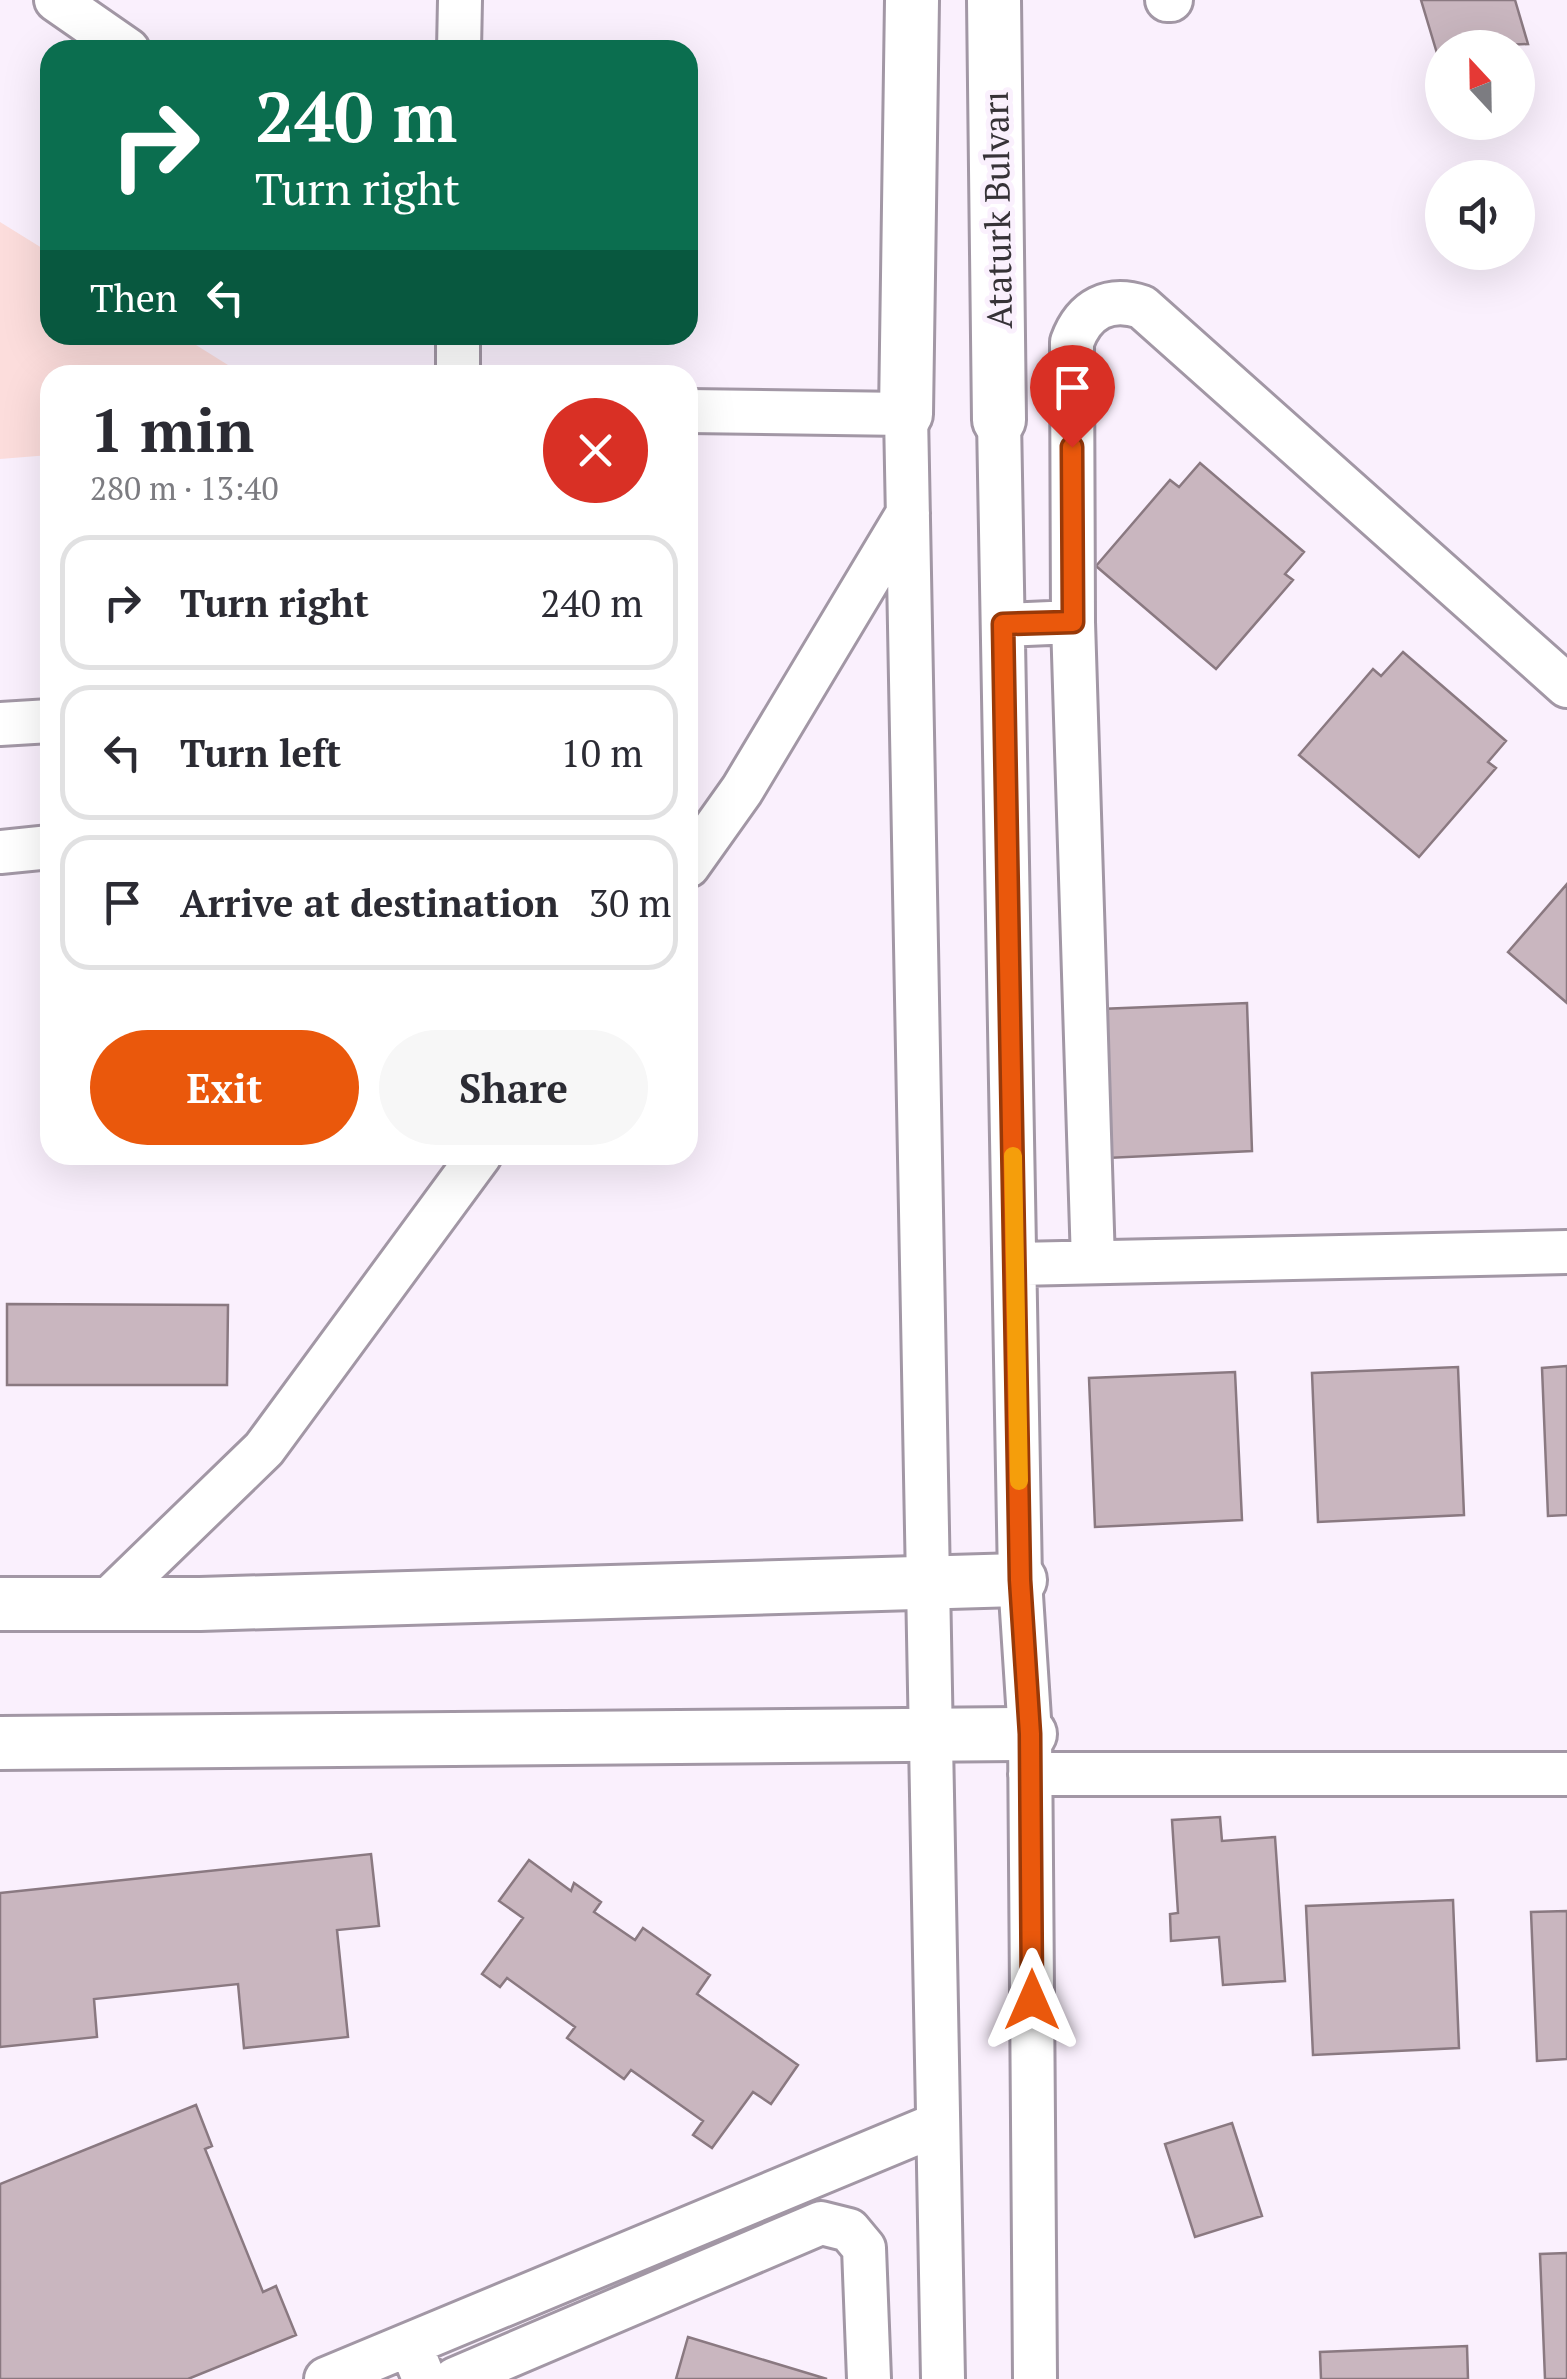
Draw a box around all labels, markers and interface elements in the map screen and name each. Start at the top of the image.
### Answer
north arrow [1425,30,1535,140]
map controls [1425,30,1535,270]
text: 240 m [255,69,457,162]
icon: right [90,80,220,210]
street label: Ataturk Bulvarı [972,91,1022,329]
text: Turn right [255,158,460,218]
button: sound [1425,160,1535,270]
icon: left [198,270,253,325]
text: Then [90,273,178,323]
pin [1030,345,1115,448]
icon: arrive [1045,360,1100,415]
text: 1 min [90,390,254,469]
button: close [543,398,648,503]
text: 280 m · 13:40 [90,467,278,509]
icon: right [95,575,150,630]
text: Turn right [180,578,369,628]
text: 240 m [540,578,643,628]
icon: left [95,725,150,780]
text: Turn left [180,728,341,778]
text: 10 m [560,728,643,778]
icon: arrive [95,875,150,930]
text: Arrive at destination [180,878,559,928]
text: 30 m [589,878,671,928]
button: Exit [90,1030,359,1145]
button: Share [379,1030,648,1145]
position arrow [980,1948,1084,2052]

